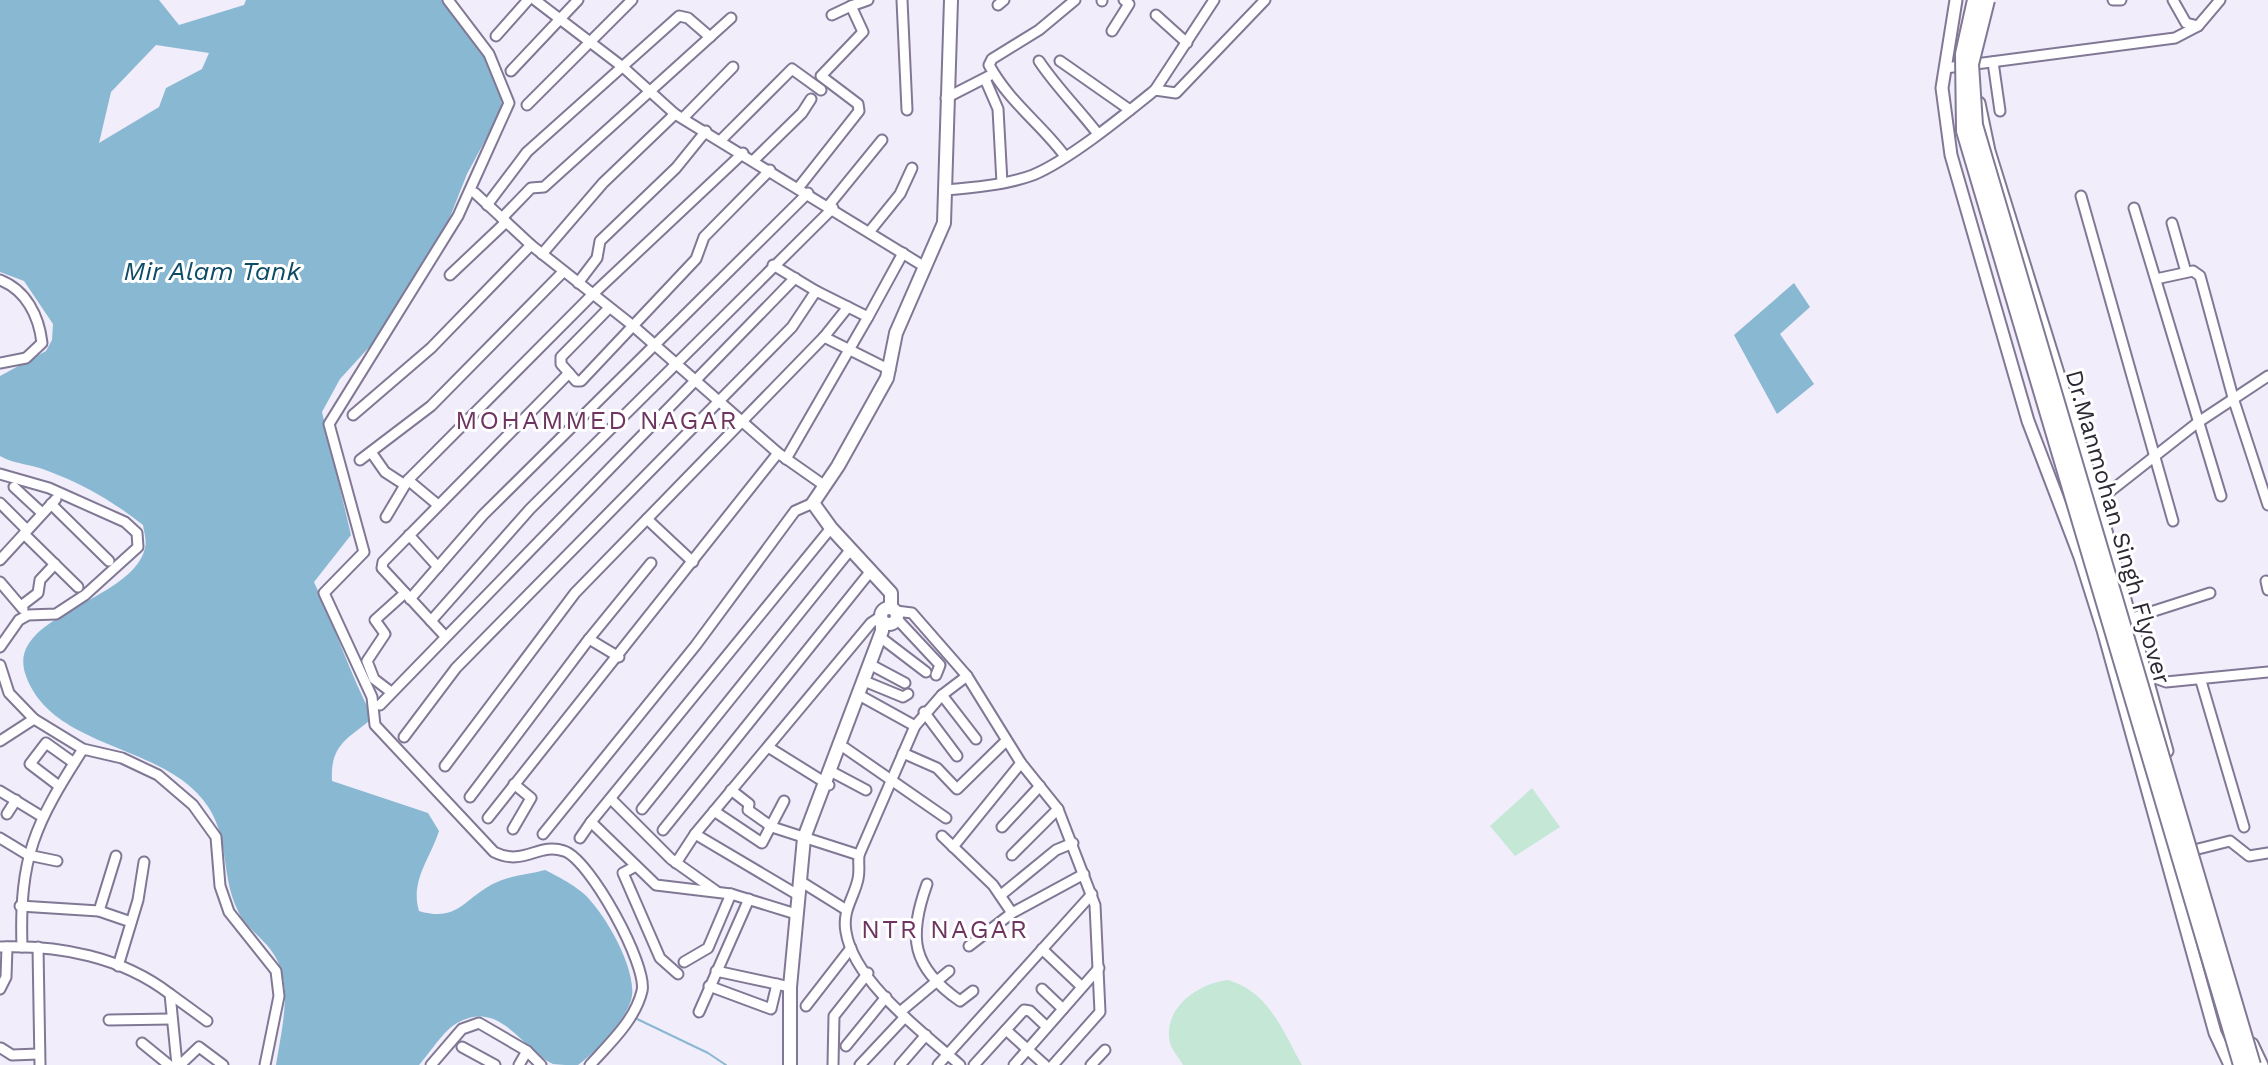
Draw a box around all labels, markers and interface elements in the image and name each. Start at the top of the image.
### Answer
water label: Mir Alam Tank [123,256,301,286]
street label: Dr.Manmohan Singh Flyover [2060,367,2176,688]
district label: MOHAMMED NAGAR [455,405,739,435]
district label: NTR NAGAR [861,914,1029,944]

